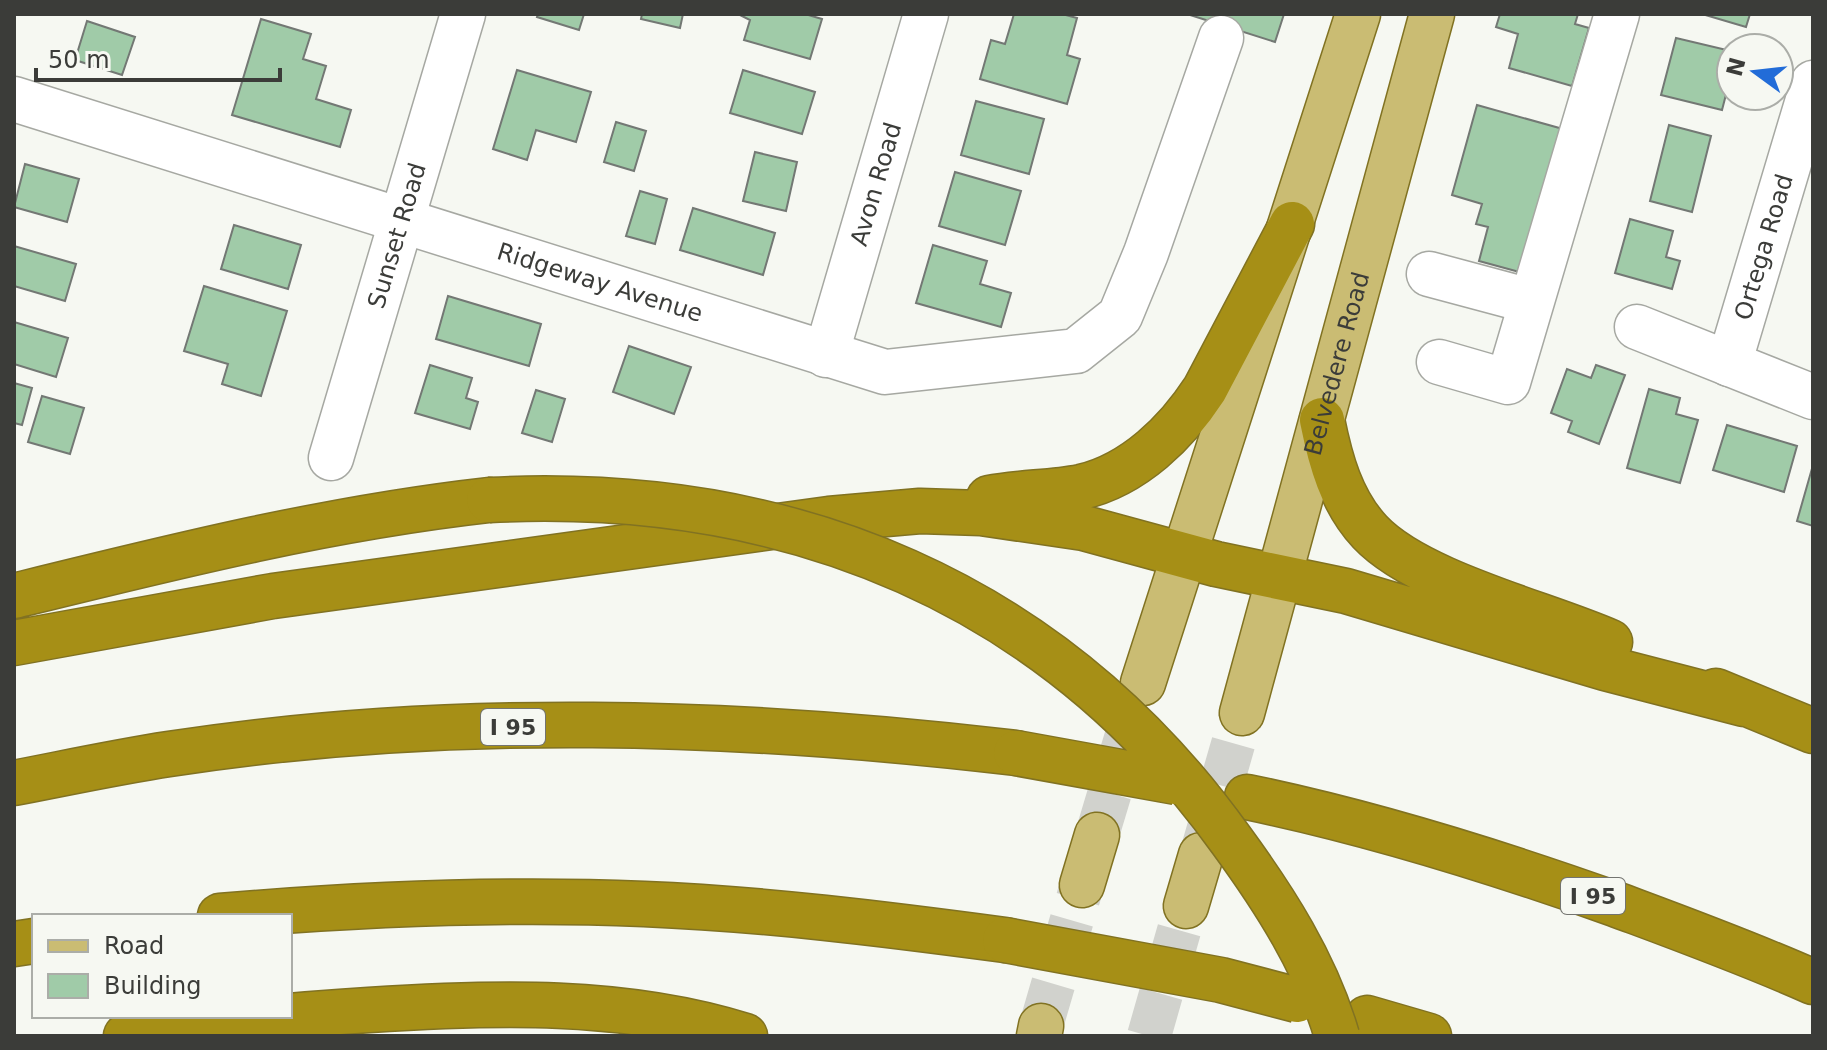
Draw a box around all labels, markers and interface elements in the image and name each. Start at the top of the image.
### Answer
scale bar [36,32,280,82]
north arrow [1715,32,1795,112]
text: 50 m [48,46,110,74]
text: N [1722,55,1751,79]
street label: Avon Road [845,119,907,249]
street label: Sunset Road [362,160,432,312]
street label: Ortega Road [1729,171,1799,323]
street label: Ridgeway Avenue [494,237,706,328]
street label: Belvedere Road [1299,269,1375,458]
road number: I 95 [481,709,545,745]
road number: I 95 [1561,878,1625,914]
legend [32,914,292,1018]
text: Road [104,932,164,960]
text: Building [104,972,201,1000]

